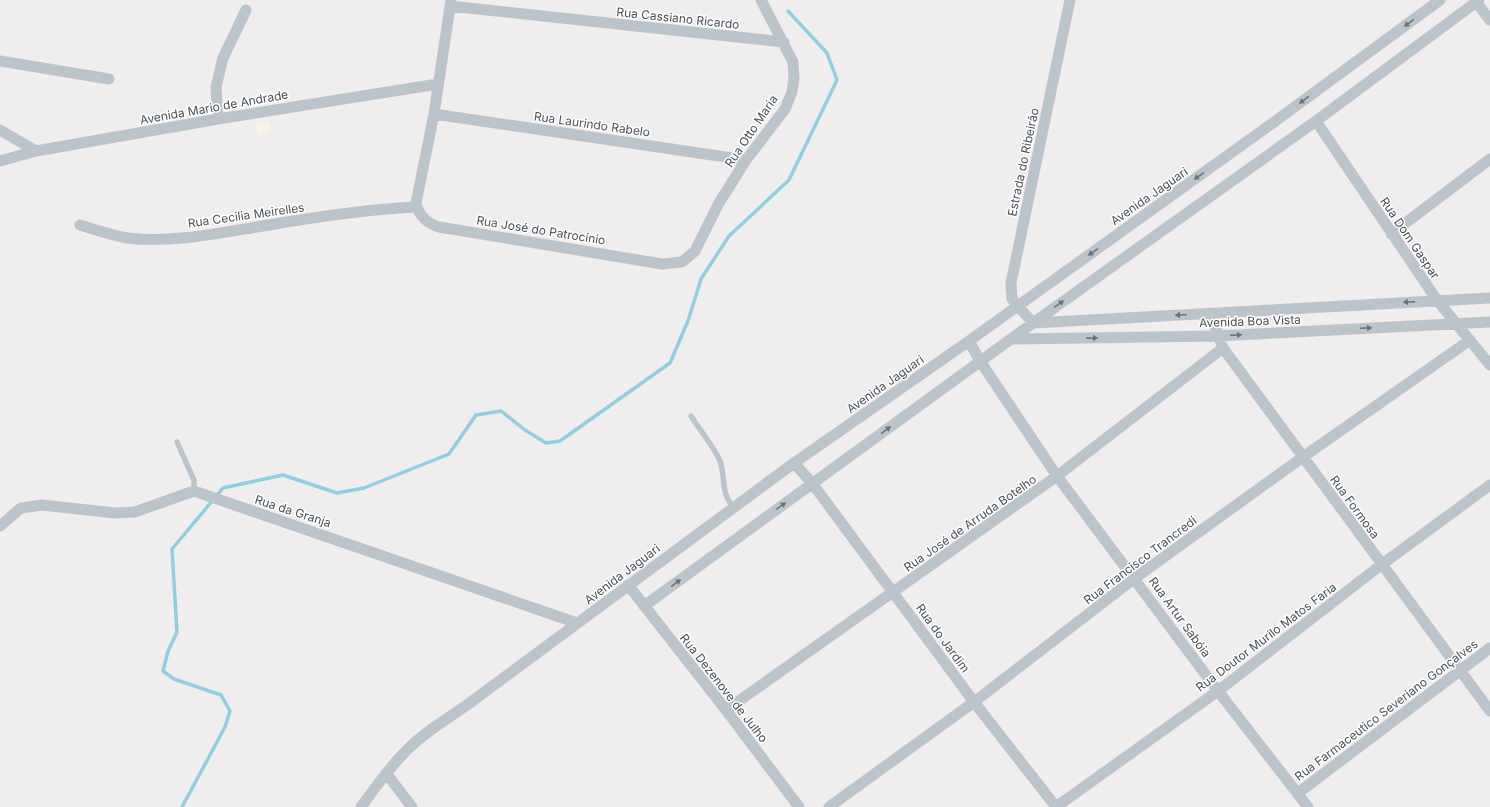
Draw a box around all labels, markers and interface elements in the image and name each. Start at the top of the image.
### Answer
street label: Rua Cassiano Ricardo [616,4,740,32]
one-way arrow [1403,19,1414,27]
street label: Avenida Mario de Andrade [139,87,289,127]
street label: Rua Otto Maria [721,92,781,170]
one-way arrow [1299,96,1310,104]
street label: Estrada do Ribeirão [1004,106,1042,218]
street label: Rua Laurindo Rabelo [533,108,651,140]
street label: Avenida Jaguari [1107,164,1191,228]
one-way arrow [1193,172,1204,180]
street label: Rua Dom Gaspar [1377,194,1443,282]
street label: Rua Cecilia Meirelles [187,199,305,231]
street label: Rua José do Patrocínio [475,212,607,248]
one-way arrow [1088,248,1098,256]
one-way arrow [1402,299,1415,305]
one-way arrow [1054,300,1065,308]
one-way arrow [1175,311,1187,318]
street label: Avenida Boa Vista [1199,312,1301,330]
one-way arrow [1360,325,1372,332]
one-way arrow [1230,332,1243,338]
one-way arrow [1086,335,1099,341]
street label: Avenida Jaguari [843,352,927,416]
one-way arrow [880,425,891,434]
street label: Rua José de Arruda Botelho [901,471,1039,575]
street label: Rua Formosa [1327,473,1383,541]
street label: Rua da Granja [253,492,333,530]
one-way arrow [775,502,786,510]
street label: Rua Francisco Trancredi [1081,513,1199,607]
street label: Avenida Jaguari [581,541,663,607]
street label: Rua Artur Sabóia [1146,574,1214,660]
one-way arrow [671,579,681,587]
street label: Rua Doutor Murilo Matos Faria [1193,579,1339,695]
street label: Rua do Jardim [913,601,973,675]
street label: Rua Dezenove de Julho [677,631,771,745]
street label: Rua Farmaceutico Severiano Gonçalves [1291,636,1481,784]

